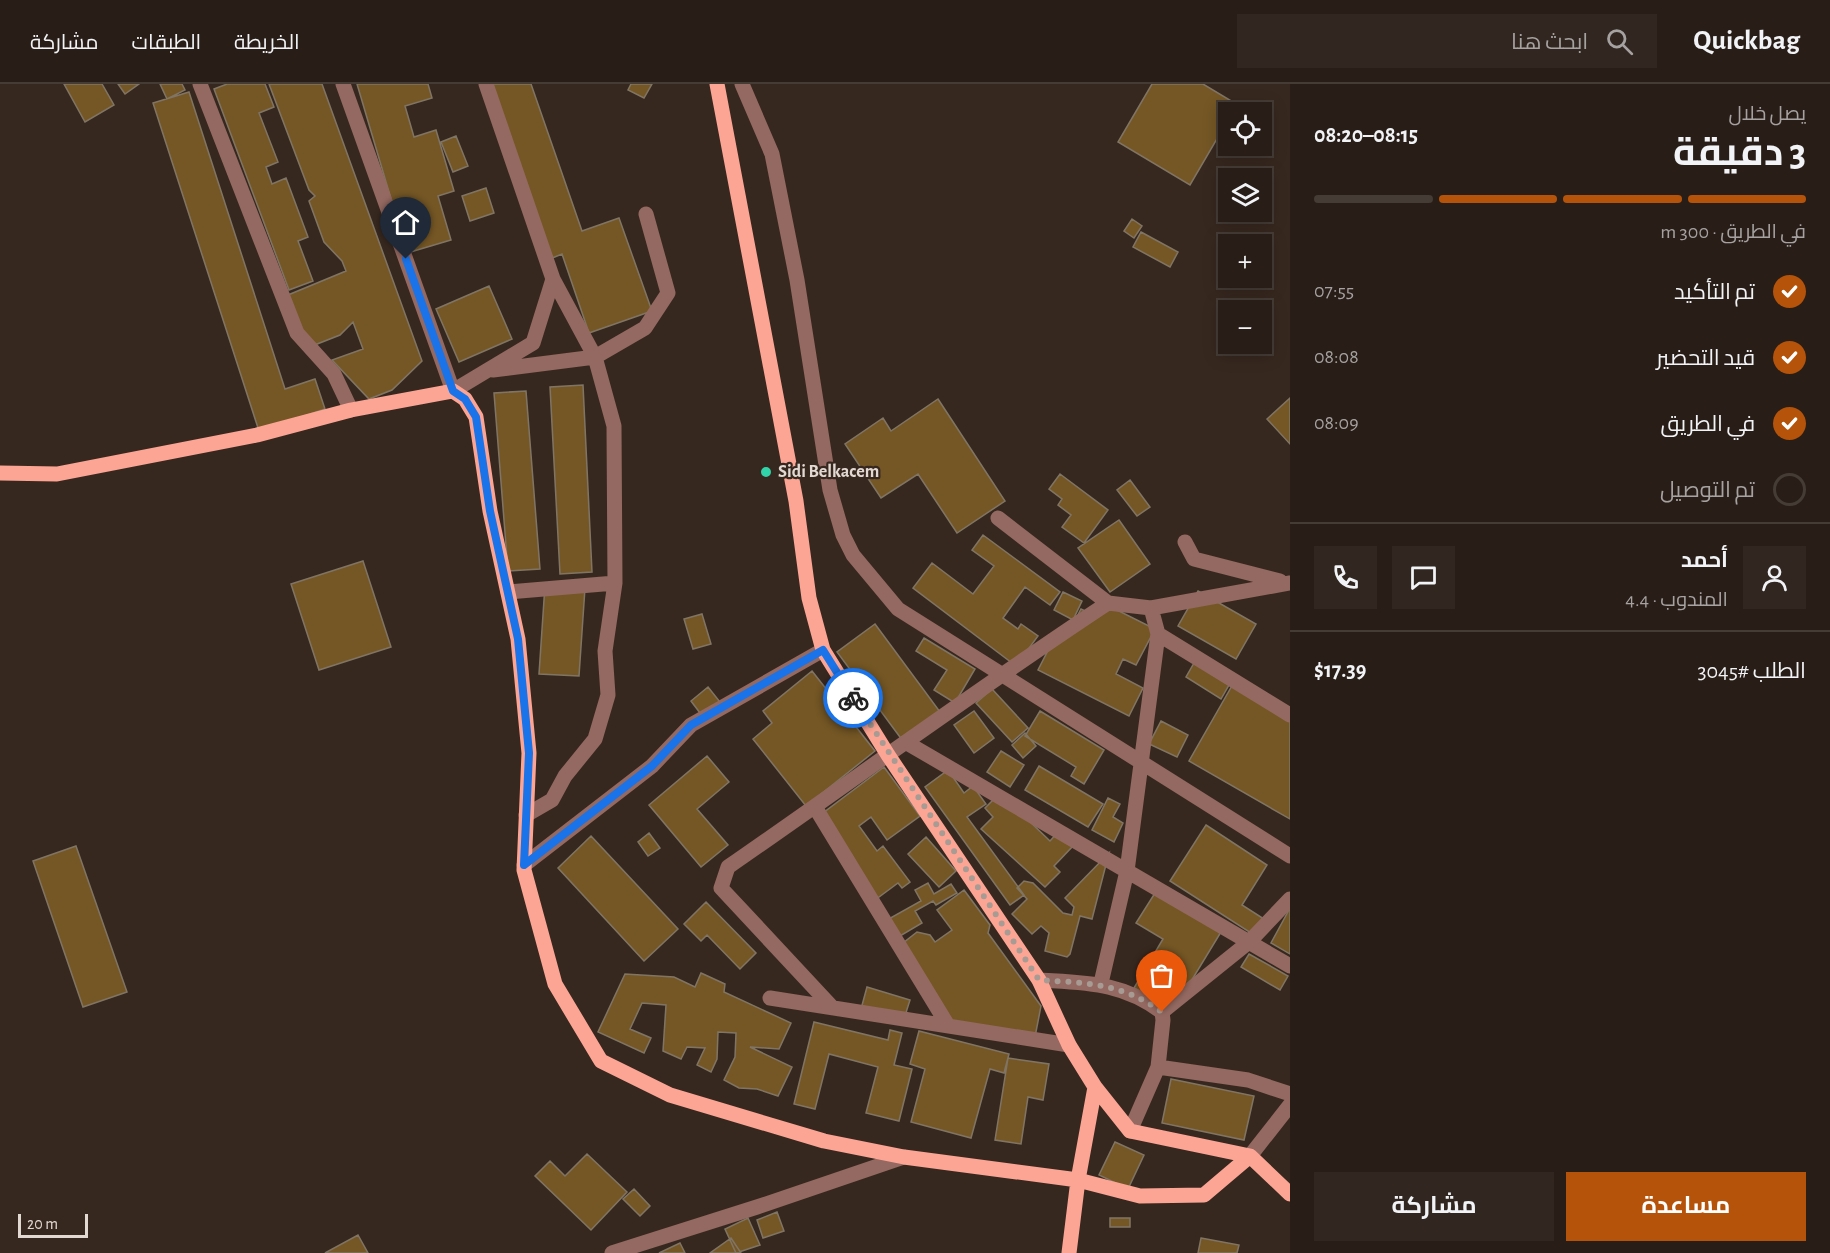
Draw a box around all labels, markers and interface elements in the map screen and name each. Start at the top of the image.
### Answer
search box [1237,14,1657,68]
icon: search [1603,25,1636,58]
text: Quickbag [1693,27,1800,55]
text: ابحث هنا [1511,31,1588,53]
text: مشاركة [30,32,99,53]
text: الطبقات [132,32,201,53]
text: الخريطة [234,32,300,53]
map controls [1218,102,1272,354]
button: locate [1218,102,1272,156]
text: يصل خلال [1728,104,1806,124]
text: 08:15–08:20 [1314,124,1418,146]
text: 3 دقيقة [1673,134,1806,173]
button: layers [1218,168,1272,222]
pin [380,197,431,259]
icon: home [389,206,422,239]
text: في الطريق · 300 m [1660,222,1806,242]
button: + [1218,234,1272,288]
icon: check [1773,275,1806,308]
text: 07:55 [1314,281,1354,301]
text: تم التأكيد [1674,281,1755,303]
button: − [1218,300,1272,354]
icon: check [1773,341,1806,374]
text: 08:08 [1314,347,1359,367]
text: قيد التحضير [1656,347,1755,369]
icon: check [1773,407,1806,440]
text: 08:09 [1314,413,1359,433]
text: في الطريق [1661,413,1755,435]
place label: Sidi Belkacem [778,463,879,481]
marker: Sidi Belkacem [759,465,773,479]
text: تم التوصيل [1660,479,1755,501]
button: phone [1314,546,1377,609]
button: chat [1392,546,1455,609]
button: person [1743,546,1806,609]
text: أحمد [1681,549,1728,571]
text: المندوب · 4.4 [1625,590,1728,610]
text: $17.39 [1314,659,1366,681]
text: الطلب #3045 [1697,660,1806,682]
courier [823,668,883,728]
icon: bike [837,682,870,715]
pin [1136,950,1187,1012]
icon: bag [1145,959,1178,992]
button: مشاركة [1314,1172,1554,1241]
button: مساعدة [1566,1172,1806,1241]
scale bar [18,1211,88,1238]
text: 20 m [27,1216,58,1232]

